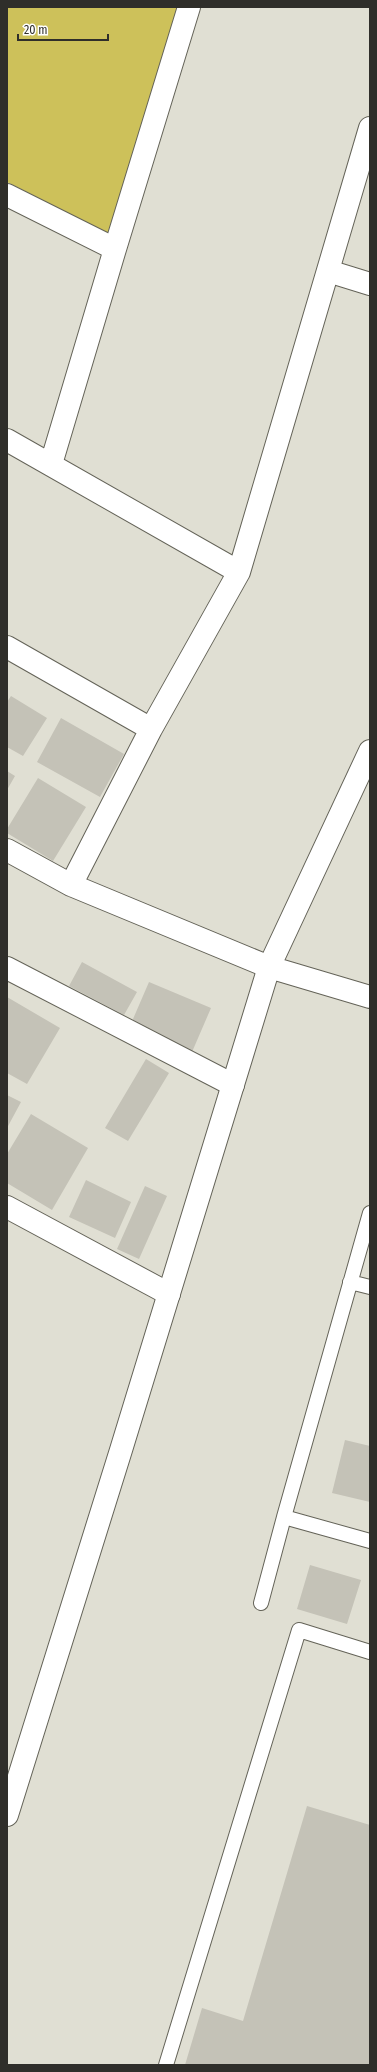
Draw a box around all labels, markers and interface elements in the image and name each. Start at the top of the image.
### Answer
scale bar [18,16,108,42]
text: 20 m [24,23,48,37]

